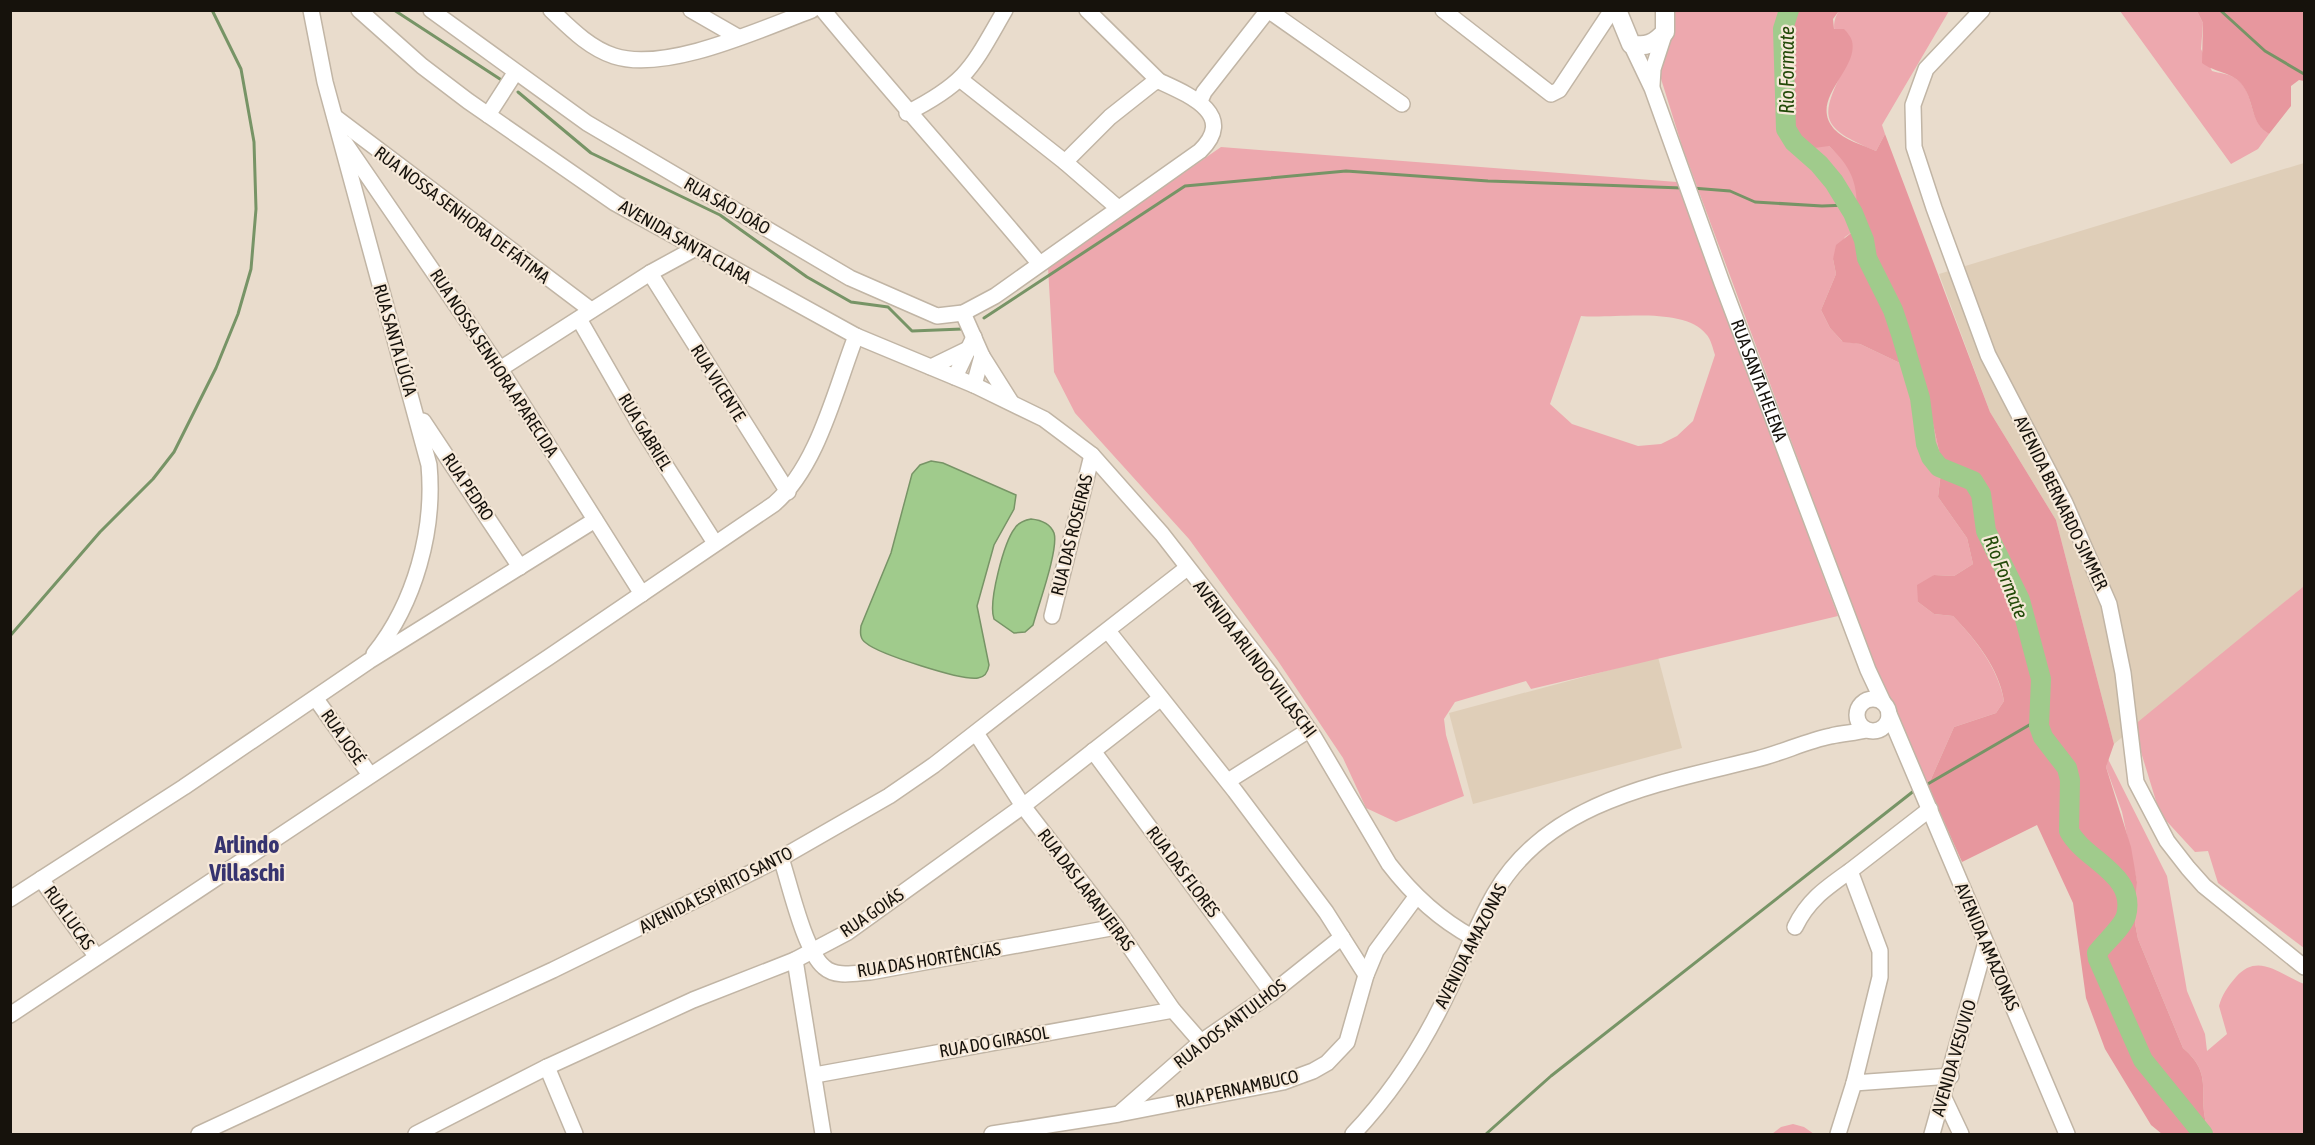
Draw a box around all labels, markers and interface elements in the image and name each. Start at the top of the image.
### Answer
water label: Rio Formate [1775,26,1798,114]
street label: RUA NOSSA SENHORA DE FÁTIMA [370,142,554,288]
street label: RUA SÃO JOÃO [680,173,774,239]
street label: AVENIDA SANTA CLARA [616,195,755,288]
street label: RUA NOSSA SENHORA APARECIDA [426,265,563,461]
street label: RUA SANTA LÚCIA [369,281,422,398]
street label: RUA SANTA HELENA [1727,316,1792,444]
street label: RUA VICENTE [687,341,750,425]
street label: RUA GABRIEL [614,389,677,474]
street label: AVENIDA BERNARDO SIMMER [2010,412,2113,593]
street label: RUA PEDRO [438,449,499,524]
street label: RUA DAS ROSEIRAS [1046,472,1097,598]
water label: Rio Formate [1979,532,2034,622]
street label: AVENIDA ARLINDO VILLASCHI [1189,576,1321,741]
street label: RUA JOSÉ [317,705,370,769]
street label: RUA DAS FLORES [1142,822,1225,922]
street label: RUA DAS LARANJEIRAS [1034,824,1139,955]
district label: Arlindo Villaschi [208,831,285,886]
street label: AVENIDA ESPÍRITO SANTO [636,842,796,937]
street label: AVENIDA AMAZONAS [1430,880,1511,1012]
street label: AVENIDA AMAZONAS [1951,880,2024,1014]
street label: RUA LUCAS [40,882,99,954]
street label: RUA GOIÁS [836,884,908,941]
street label: RUA DAS HORTÊNCIAS [856,938,1003,981]
street label: RUA DOS ANTULHOS [1169,974,1290,1073]
street label: AVENIDA VESUVIO [1927,997,1980,1118]
street label: RUA DO GIRASOL [937,1022,1050,1061]
street label: RUA PERNAMBUCO [1173,1065,1300,1112]

